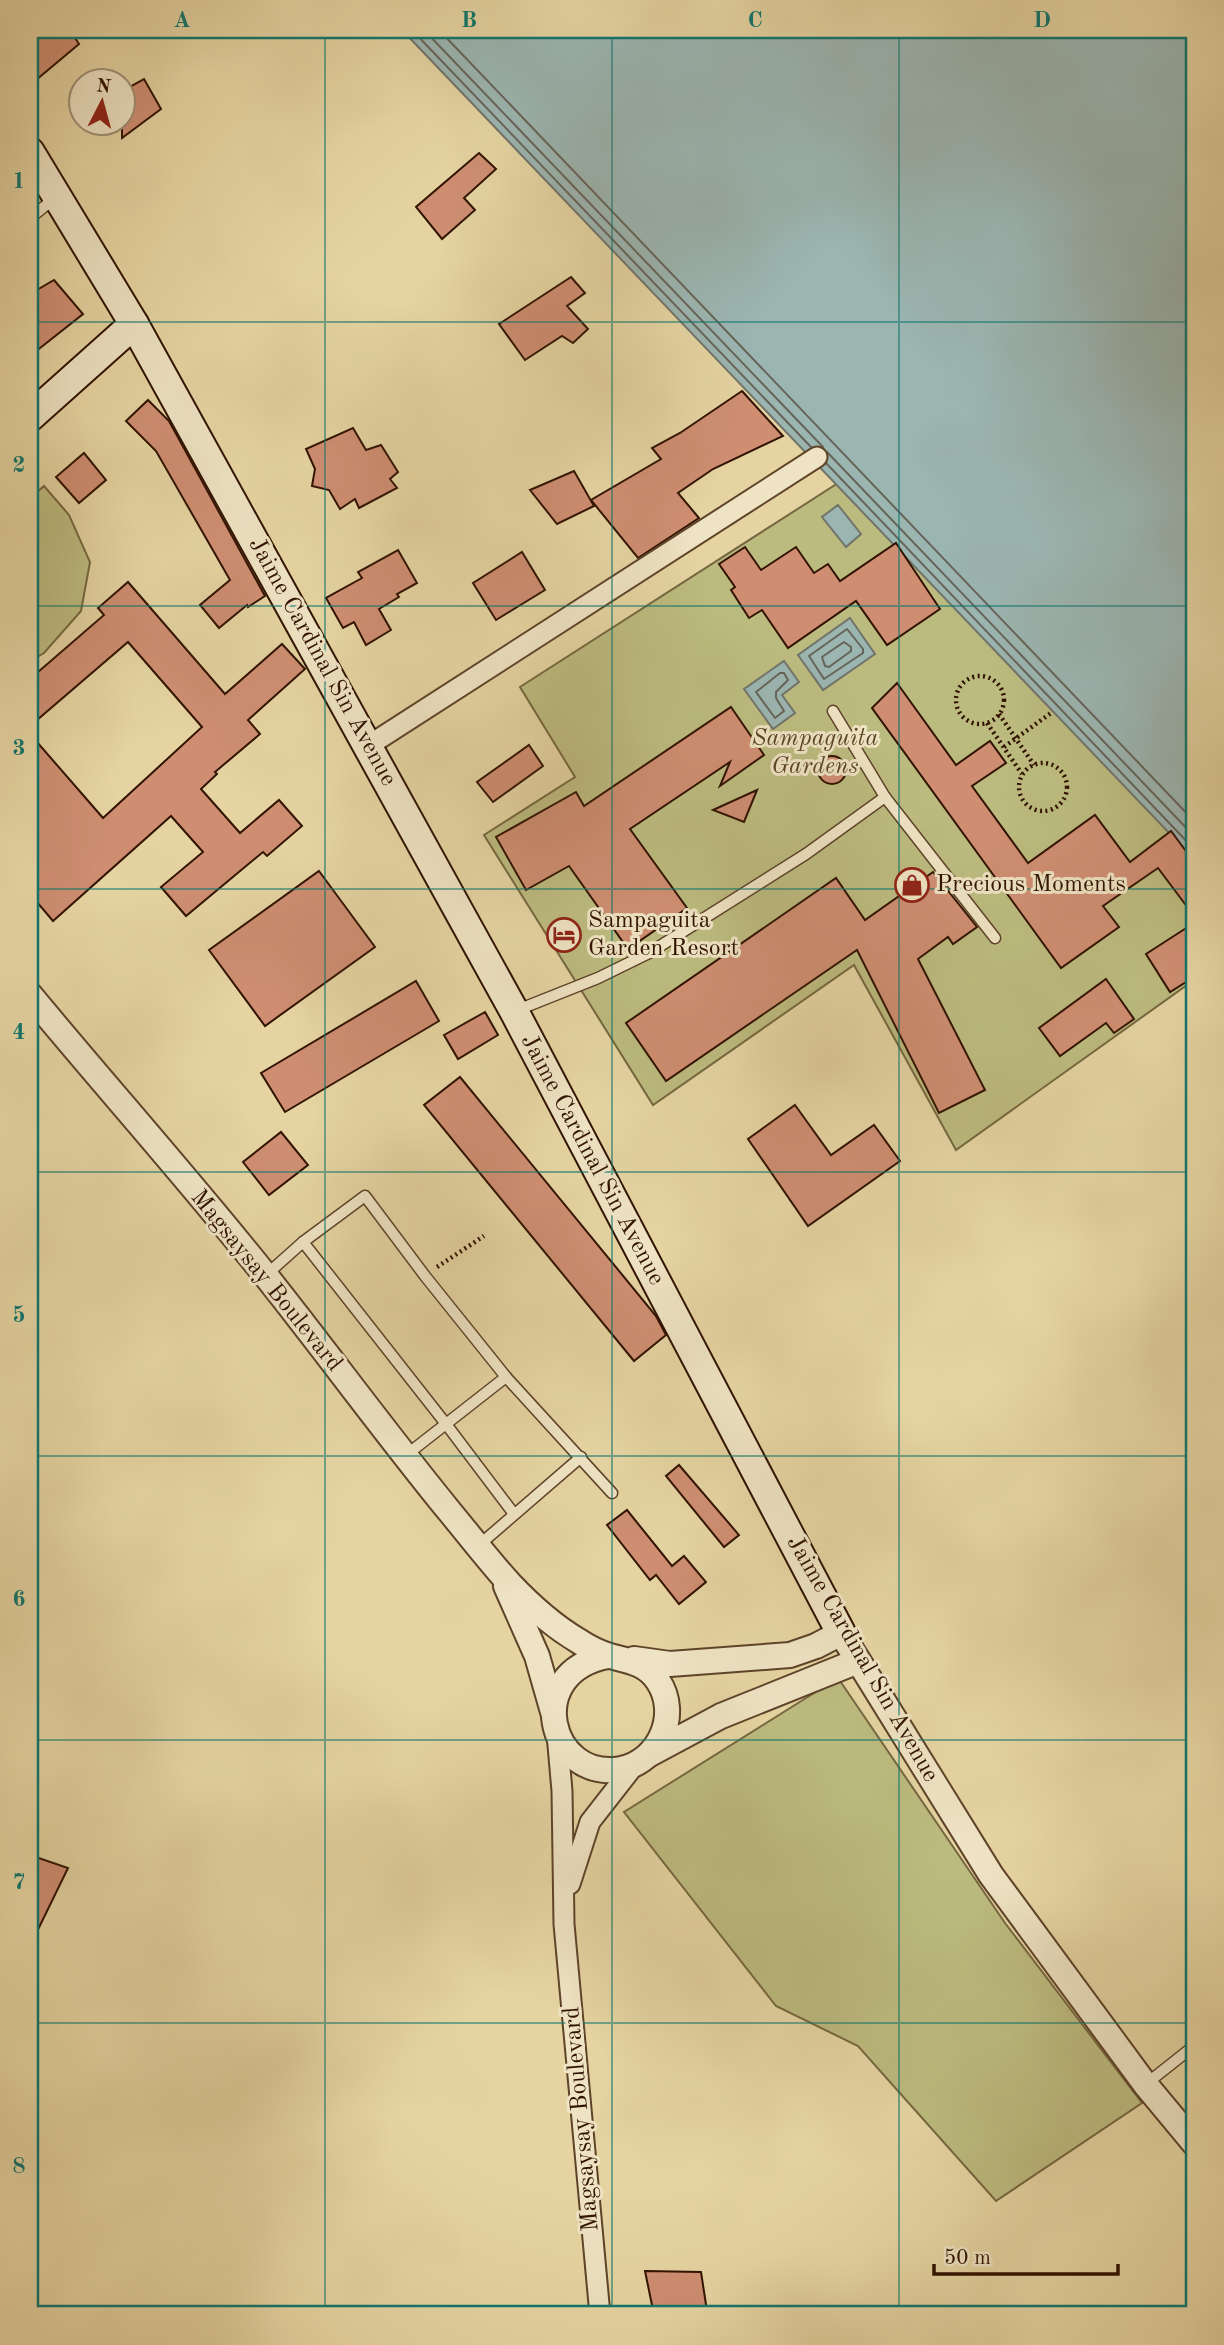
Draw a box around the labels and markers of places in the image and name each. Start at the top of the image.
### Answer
shop icon: Precious Moments [893,866,931,904]
place label: Precious Moments [936,873,1126,897]
place label: Sampaguita Garden Resort [588,909,739,961]
hotel icon: Sampaguita Garden Resort [545,916,583,954]

